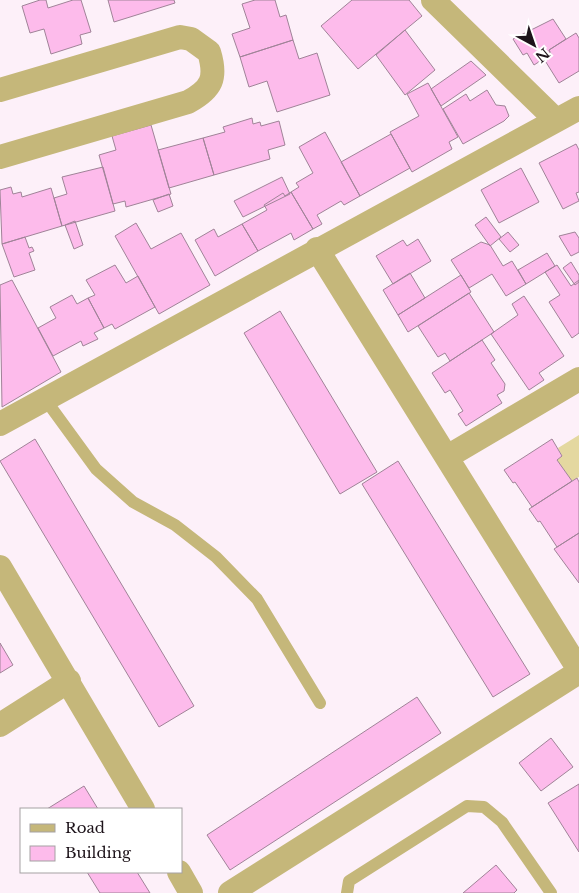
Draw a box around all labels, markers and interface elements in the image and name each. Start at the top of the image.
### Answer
north arrow [509,20,559,70]
text: N [532,44,553,66]
legend [20,808,182,873]
text: Road [65,818,105,837]
text: Building [65,843,132,862]

